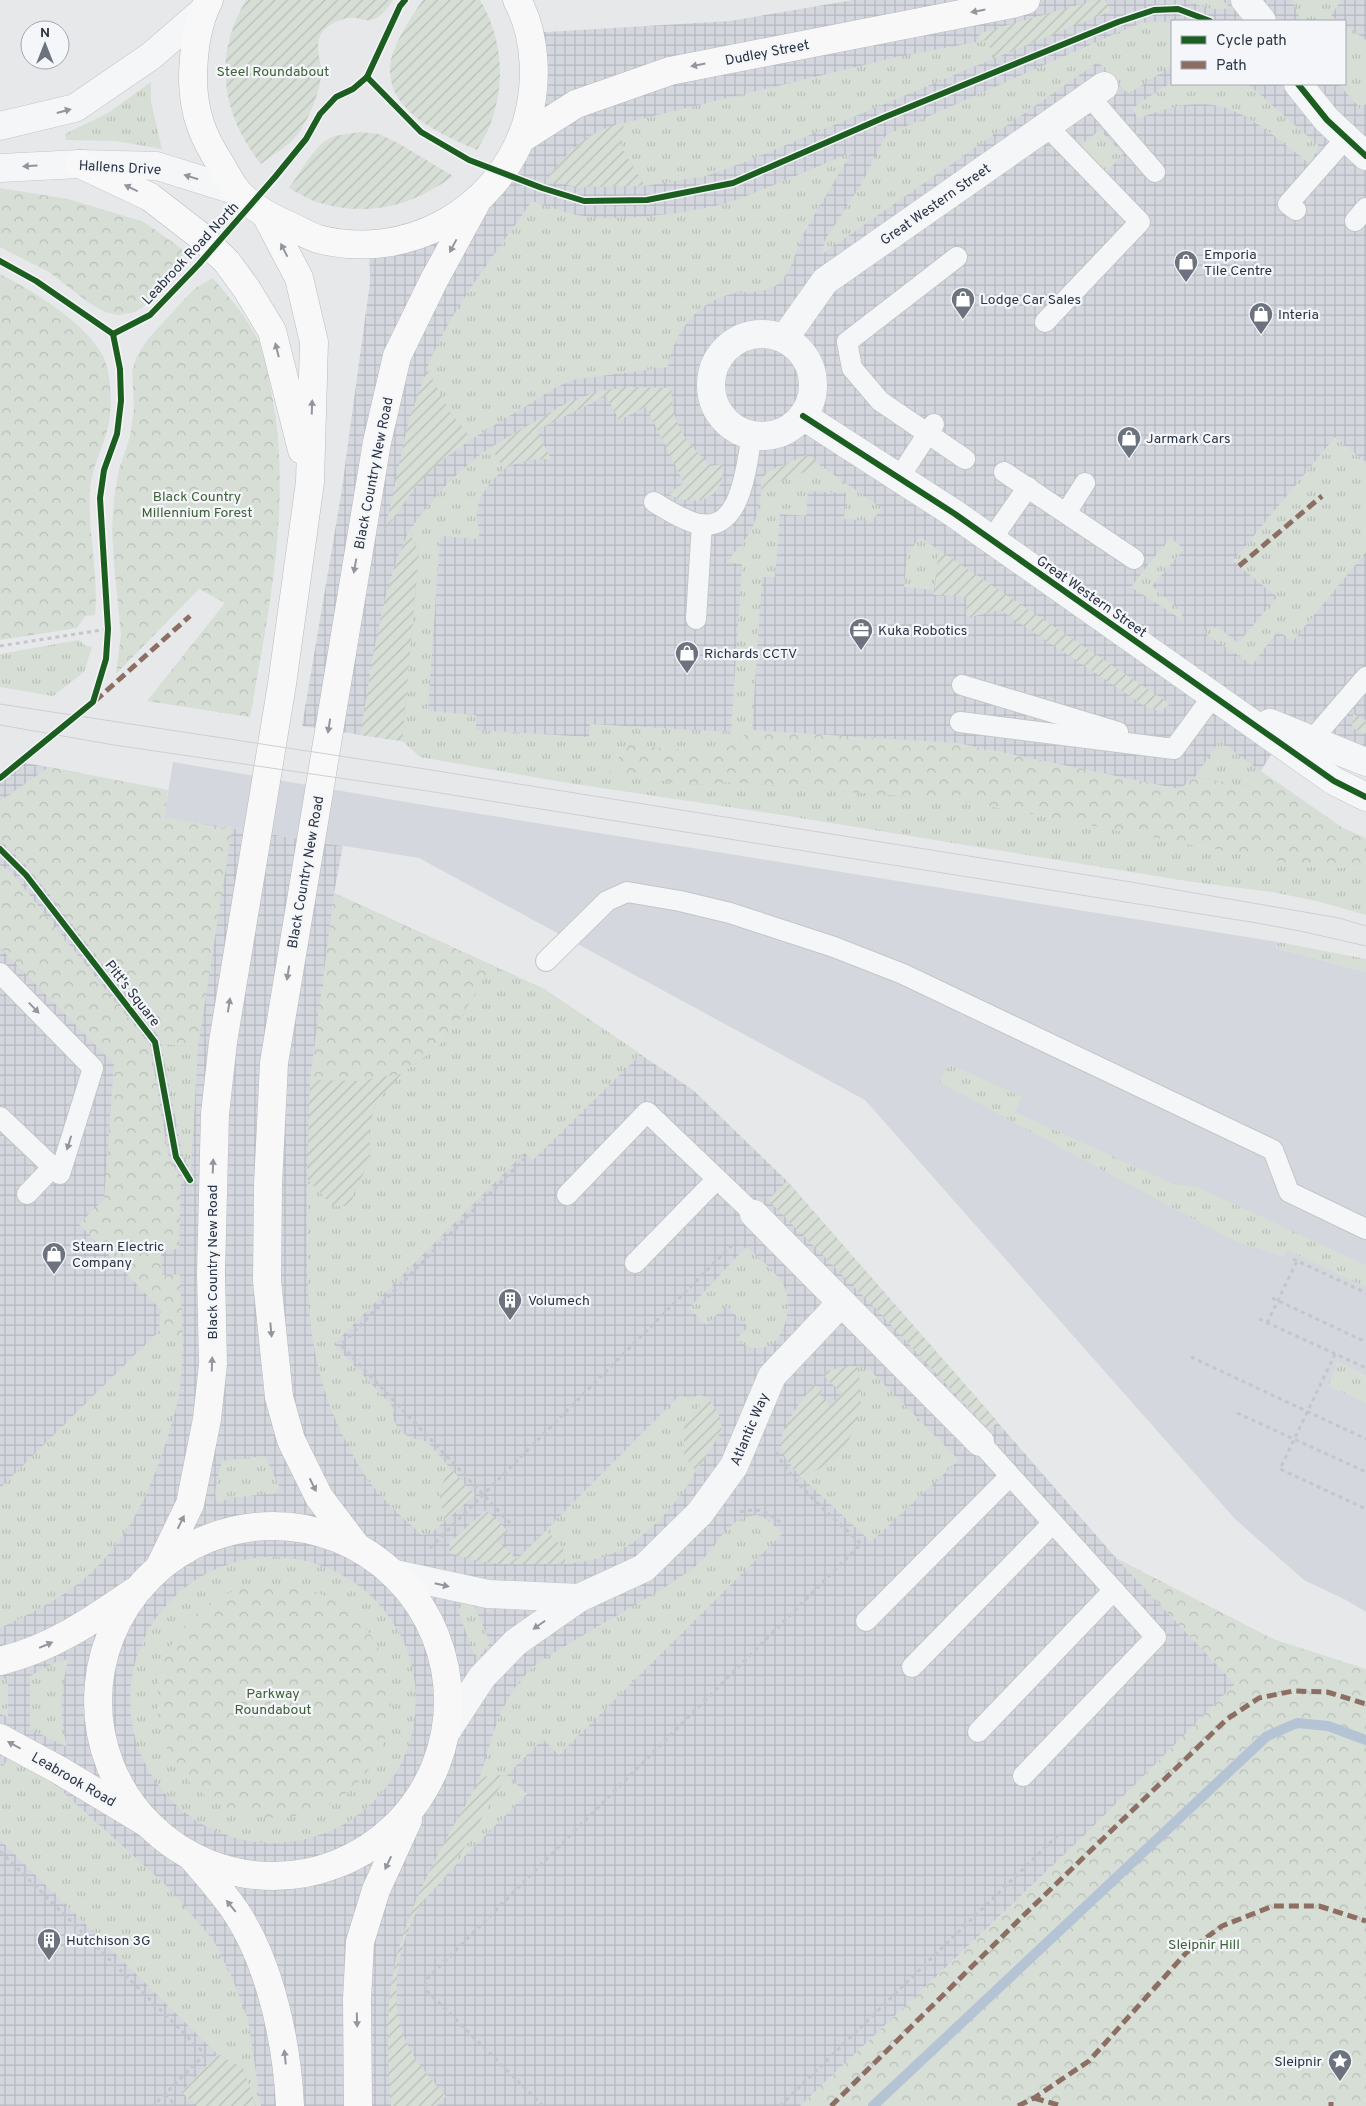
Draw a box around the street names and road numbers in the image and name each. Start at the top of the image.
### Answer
street label: Dudley Street [724,37,811,70]
street label: Hallens Drive [78,158,162,179]
street label: Great Western Street [877,161,994,250]
street label: Leabrook Road North [139,199,243,309]
street label: Black Country New Road [351,396,398,551]
street label: Great Western Street [1033,553,1150,642]
street label: Black Country New Road [285,795,328,950]
street label: Pitt's Square [101,957,163,1031]
street label: Black Country New Road [205,1185,222,1339]
street label: Atlantic Way [727,1390,773,1469]
street label: Leabrook Road [28,1749,118,1811]

